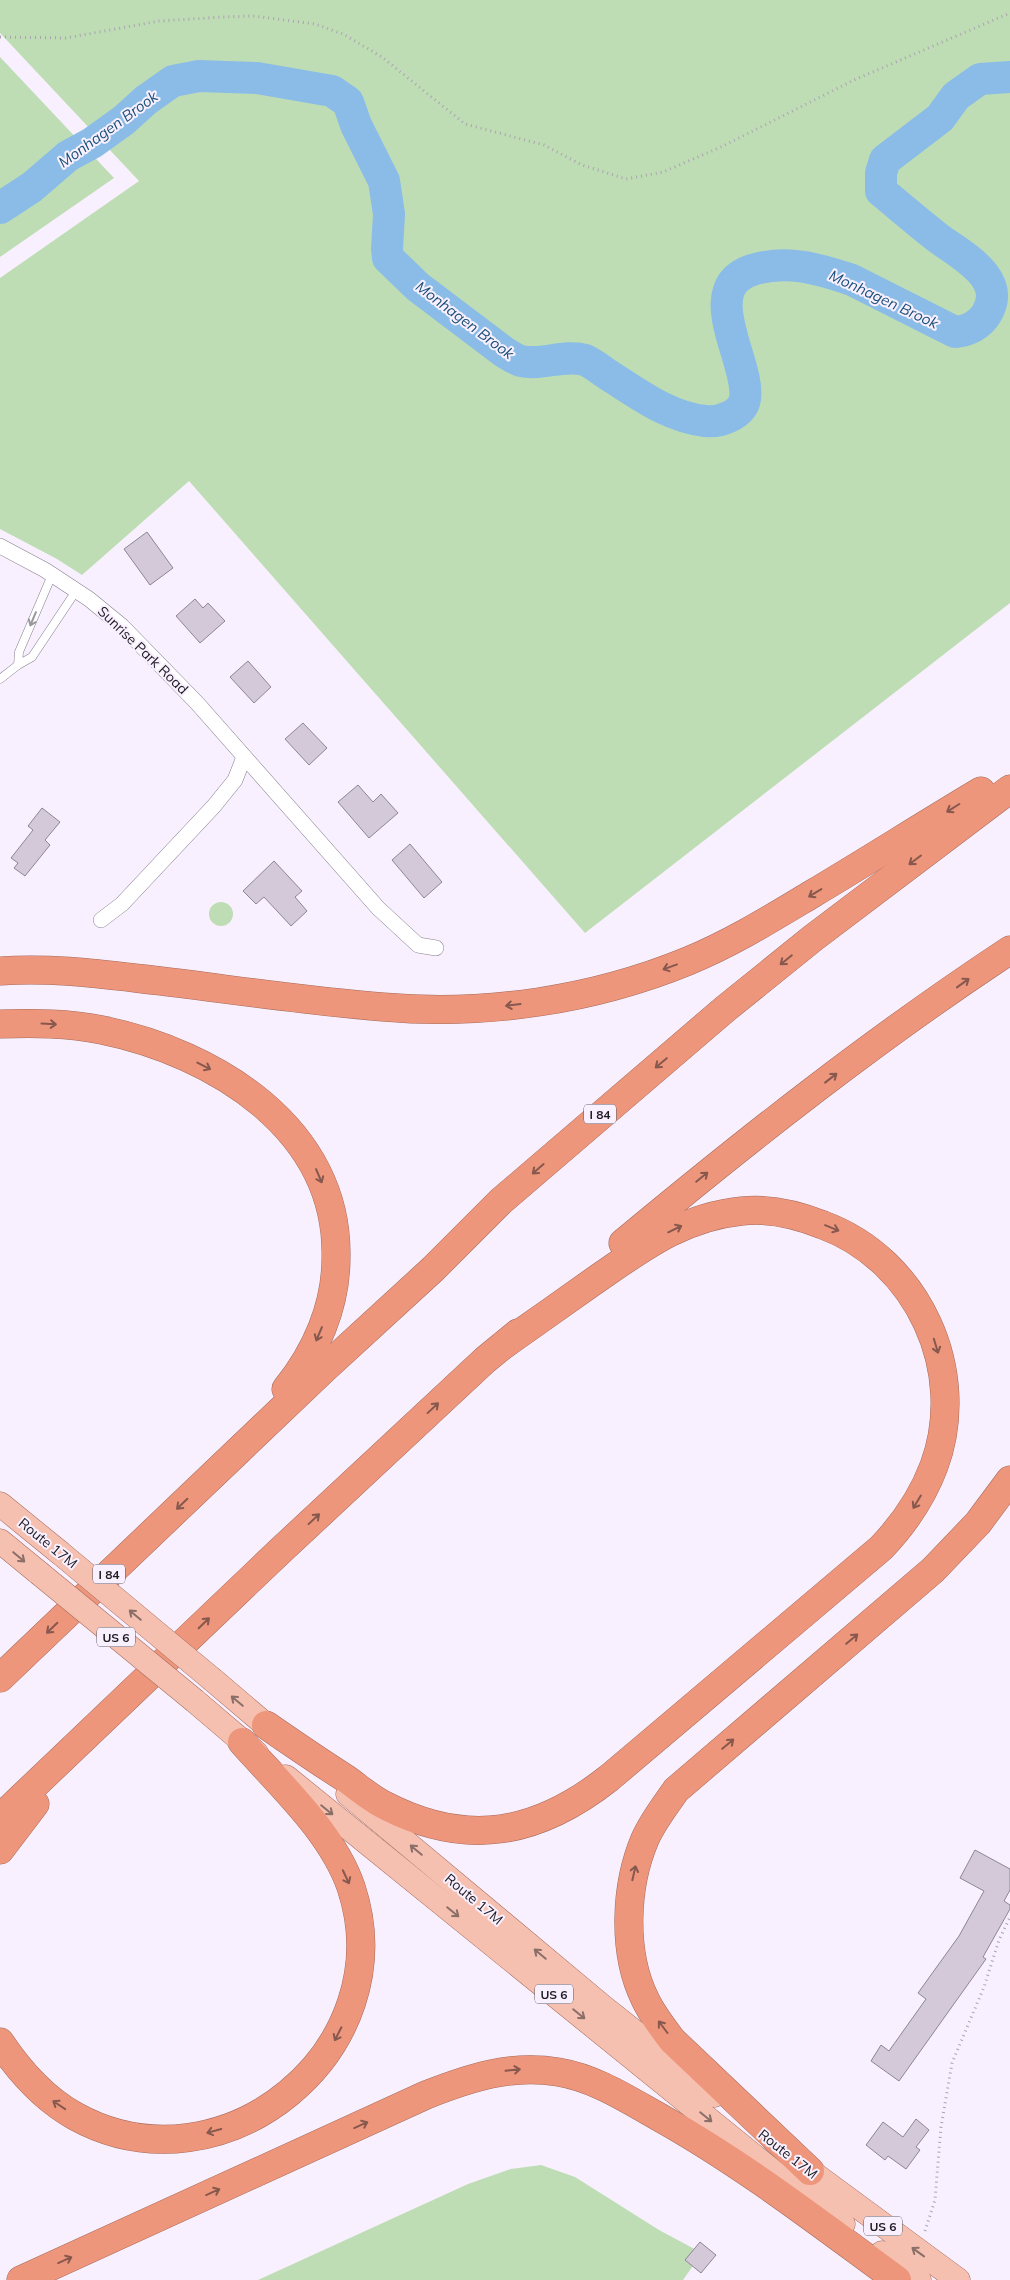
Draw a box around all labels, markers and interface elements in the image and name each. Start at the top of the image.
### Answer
water label: Monhagen Brook [55,86,162,171]
water label: Monhagen Brook [826,265,943,333]
water label: Monhagen Brook [412,277,519,364]
street label: Sunrise Park Road [94,602,192,698]
one-way arrow [27,611,37,626]
one-way arrow [947,803,961,813]
one-way arrow [909,855,922,866]
one-way arrow [808,888,822,898]
one-way arrow [780,954,793,965]
one-way arrow [663,963,679,972]
one-way arrow [956,978,970,988]
one-way arrow [505,1001,521,1011]
one-way arrow [40,1020,56,1029]
one-way arrow [654,1057,667,1068]
one-way arrow [197,1061,212,1071]
one-way arrow [824,1073,837,1084]
road number: I 84 [584,1104,616,1124]
one-way arrow [531,1163,544,1175]
one-way arrow [315,1168,325,1183]
one-way arrow [696,1172,709,1183]
one-way arrow [667,1224,682,1233]
one-way arrow [825,1225,840,1234]
one-way arrow [314,1326,324,1341]
one-way arrow [932,1338,942,1354]
one-way arrow [427,1402,440,1414]
one-way arrow [911,1495,921,1509]
one-way arrow [176,1498,189,1510]
one-way arrow [308,1513,321,1525]
street label: Route 17M [15,1514,81,1572]
one-way arrow [13,1552,26,1563]
road number: I 84 [93,1565,125,1584]
one-way arrow [129,1610,142,1621]
one-way arrow [198,1617,210,1629]
one-way arrow [45,1622,58,1634]
road number: US 6 [97,1628,135,1646]
one-way arrow [845,1633,858,1644]
one-way arrow [231,1695,244,1707]
one-way arrow [721,1739,734,1750]
one-way arrow [320,1804,333,1815]
one-way arrow [409,1845,422,1856]
one-way arrow [630,1865,639,1881]
one-way arrow [342,1869,352,1884]
street label: Route 17M [441,1869,507,1929]
one-way arrow [446,1906,459,1917]
one-way arrow [534,1949,547,1960]
road number: US 6 [535,1985,573,2004]
one-way arrow [573,2009,586,2020]
one-way arrow [657,2021,668,2034]
one-way arrow [333,2026,342,2041]
one-way arrow [504,2066,520,2075]
one-way arrow [52,2100,66,2110]
one-way arrow [699,2111,712,2122]
one-way arrow [353,2120,368,2129]
street label: Route 17M [755,2125,821,2183]
one-way arrow [206,2127,222,2137]
one-way arrow [205,2187,220,2197]
road number: US 6 [864,2216,902,2236]
one-way arrow [911,2247,925,2257]
one-way arrow [57,2254,72,2264]

